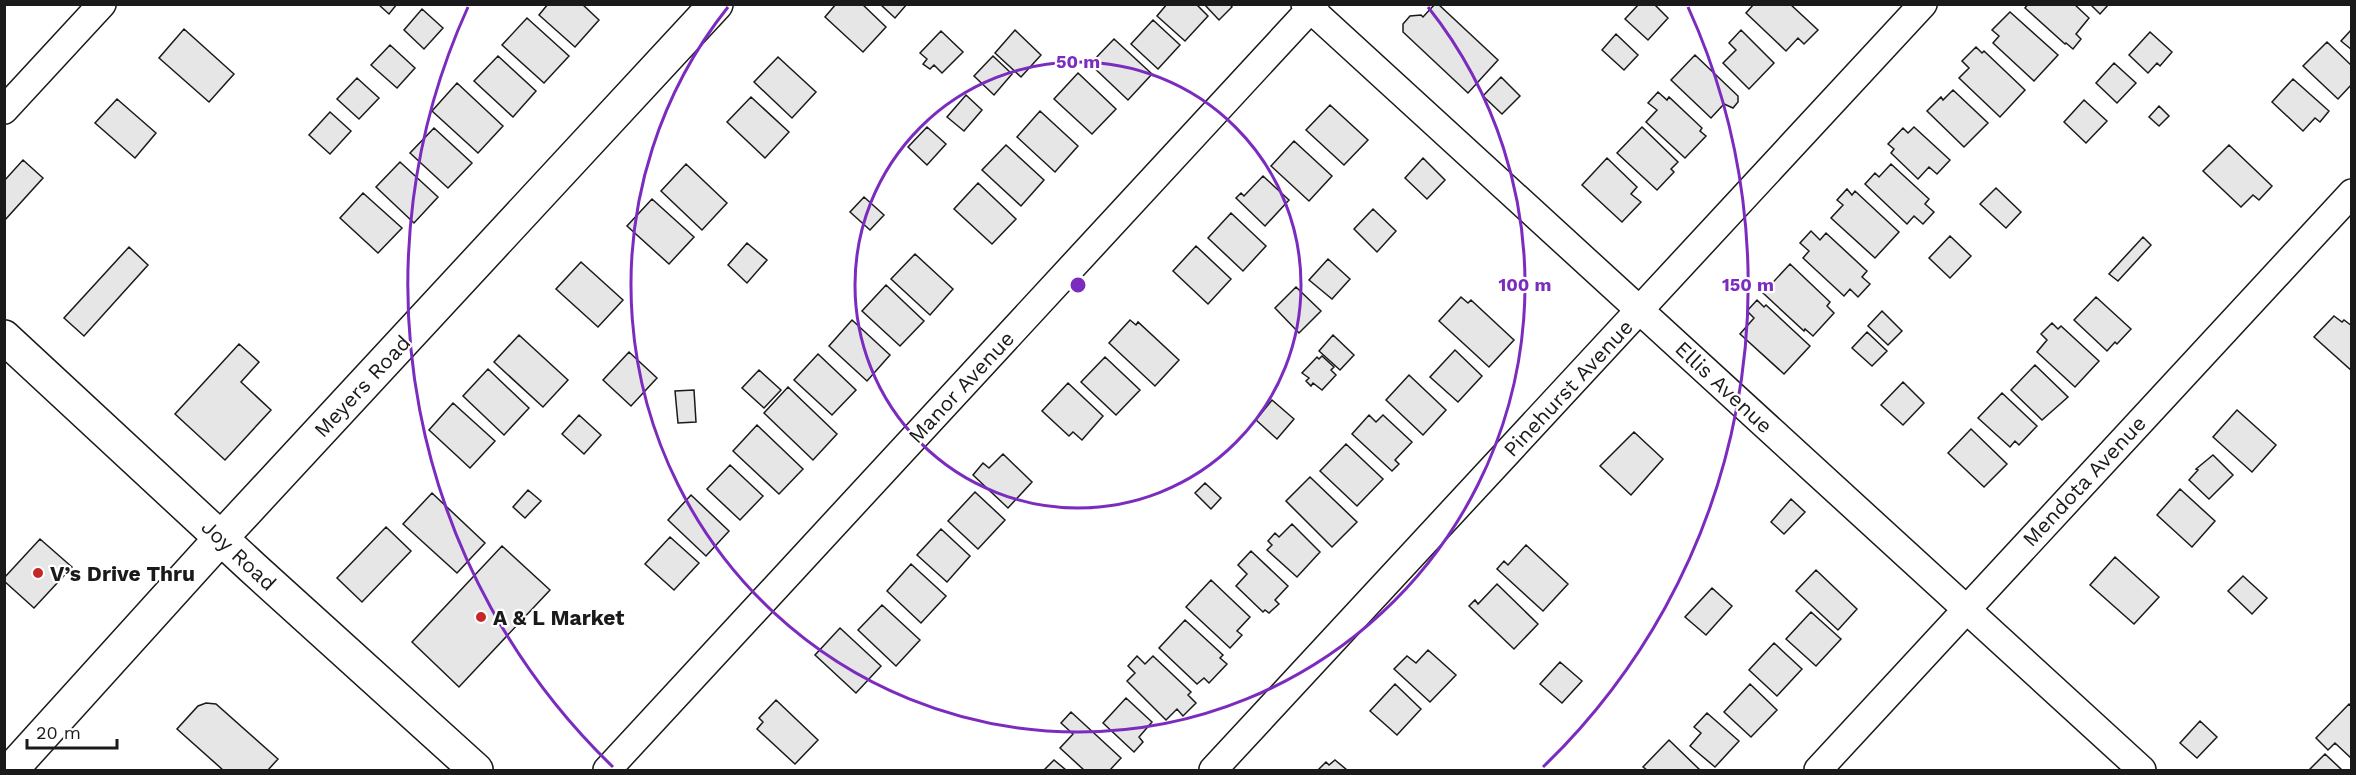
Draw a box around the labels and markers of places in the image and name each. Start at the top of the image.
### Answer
centre of rings [1068,275,1088,295]
place label: V’s Drive Thru [50,561,195,586]
marker: V’s Drive Thru [31,566,45,580]
place label: A & L Market [493,605,624,630]
marker: A & L Market [474,610,488,624]

